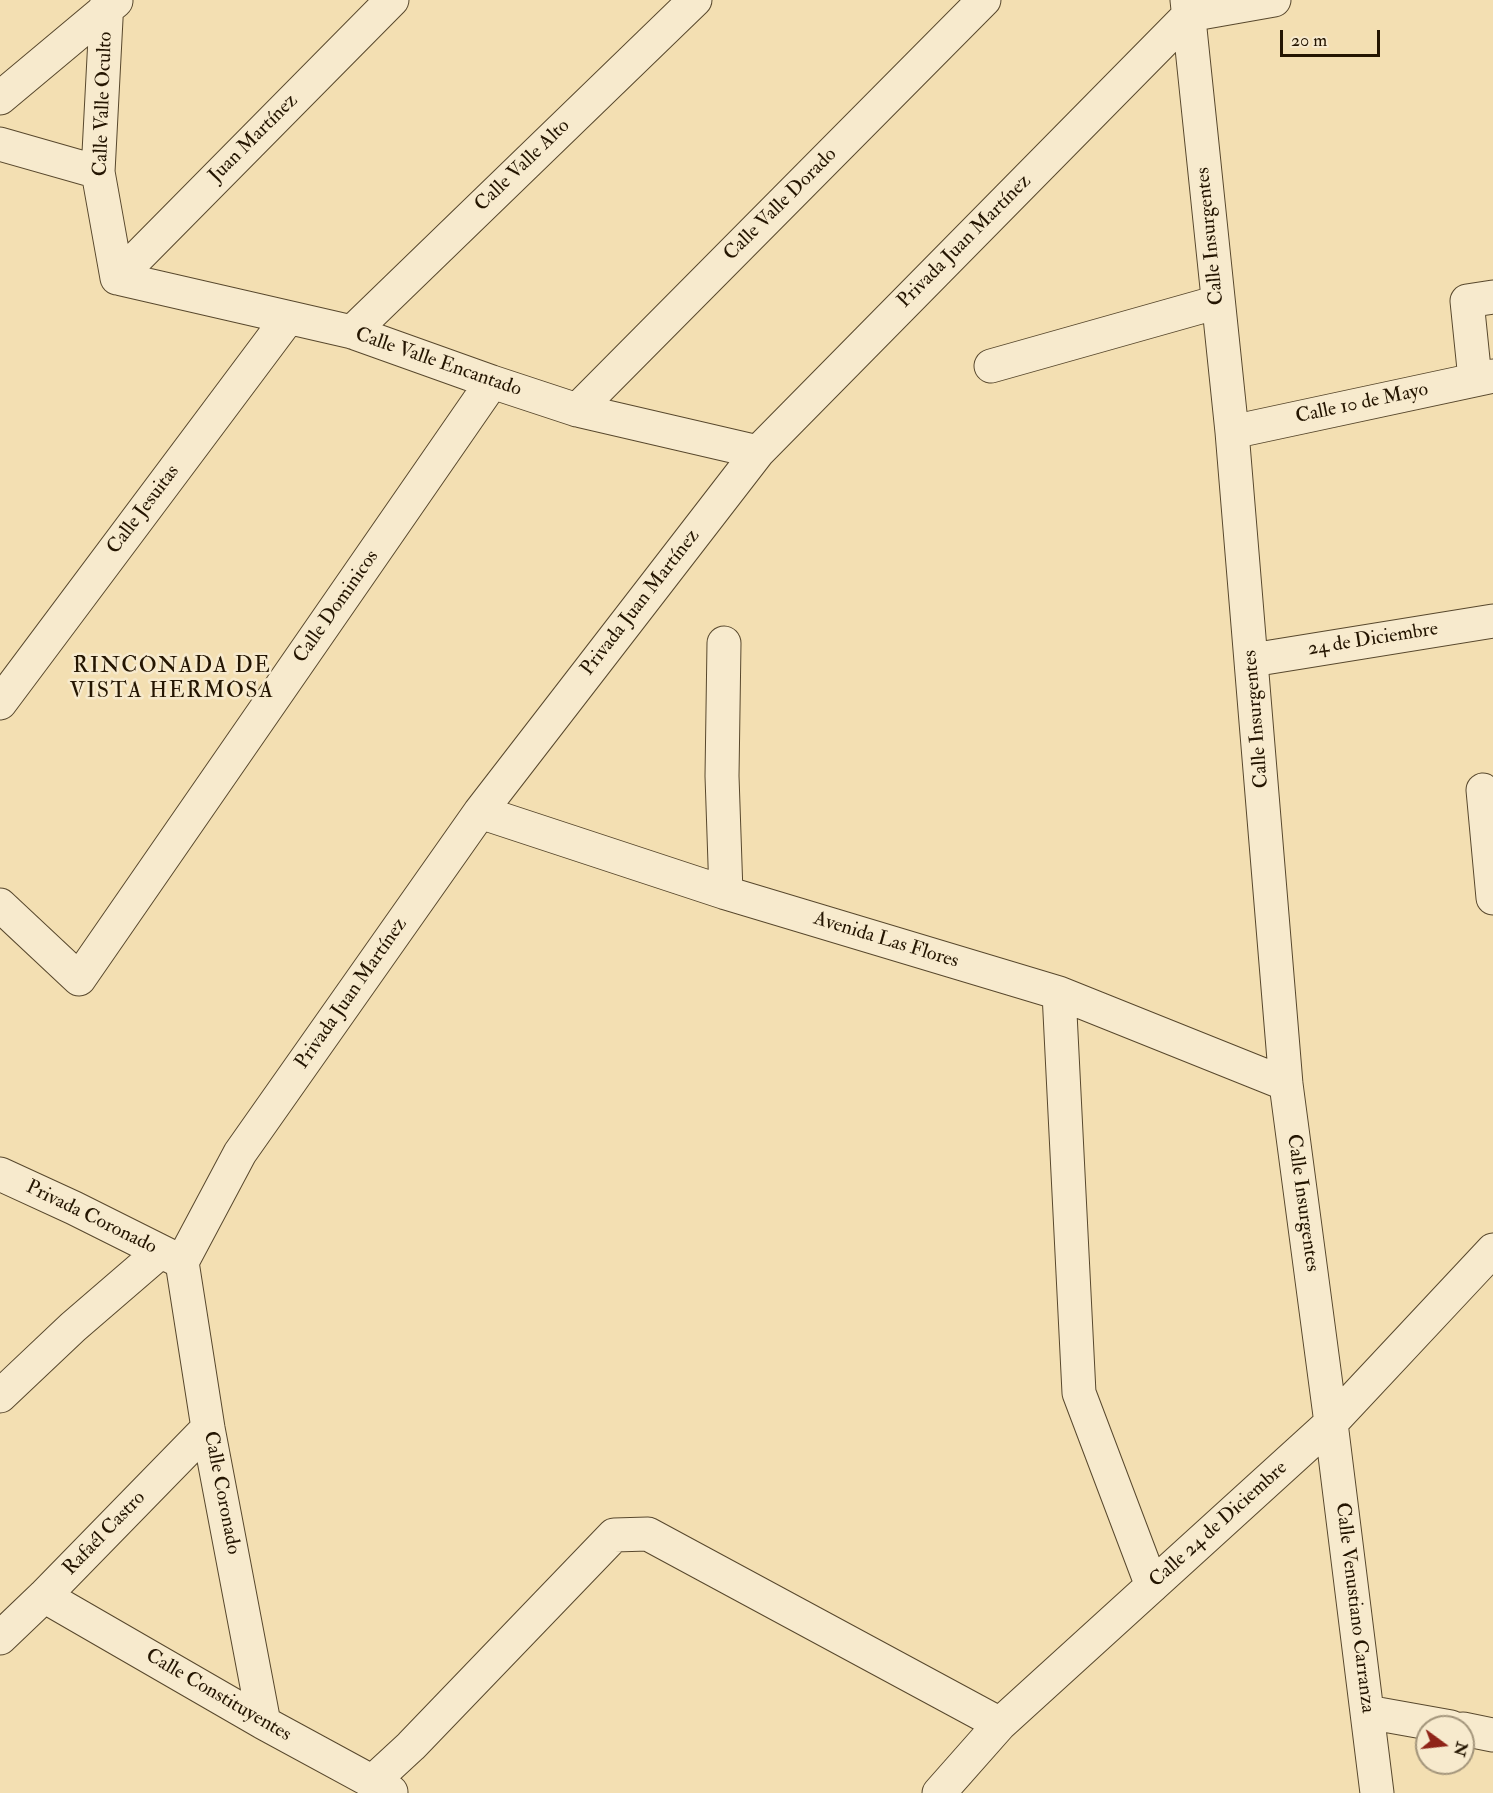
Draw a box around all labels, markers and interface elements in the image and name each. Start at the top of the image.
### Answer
scale bar [1283,18,1384,56]
text: 20 m [1291,29,1327,52]
street label: Calle Valle Oculto [89,31,119,177]
street label: Juan Martínez [205,90,303,188]
street label: Calle Valle Alto [471,115,575,217]
street label: Calle Valle Dorado [719,143,843,267]
street label: Calle Insurgentes [1192,166,1230,306]
street label: Privada Juan Martínez [893,170,1037,314]
street label: Calle Valle Encantado [352,323,524,403]
street label: Calle 10 de Mayo [1293,378,1431,430]
street label: Calle Jesuitas [103,461,185,559]
street label: Privada Juan Martínez [576,525,706,681]
street label: Calle Dominicos [289,546,385,668]
street label: 24 de Diciembre [1306,618,1440,662]
street label: Calle Insurgentes [1239,649,1275,789]
district label: RINCONADA DE VISTA HERMOSA [69,654,275,706]
street label: Avenida Las Flores [811,908,961,974]
street label: Privada Juan Martínez [291,914,413,1074]
street label: Calle Insurgentes [1280,1133,1324,1273]
street label: Privada Coronado [22,1176,160,1260]
street label: Calle Coronado [197,1429,245,1557]
street label: Calle 24 de Diciembre [1145,1457,1293,1593]
street label: Rafaél Castro [59,1487,151,1581]
street label: Calle Venustiano Carranza [1329,1501,1379,1715]
street label: Calle Constituyentes [141,1645,295,1747]
north arrow [1415,1715,1475,1775]
text: N [1449,1740,1472,1759]

